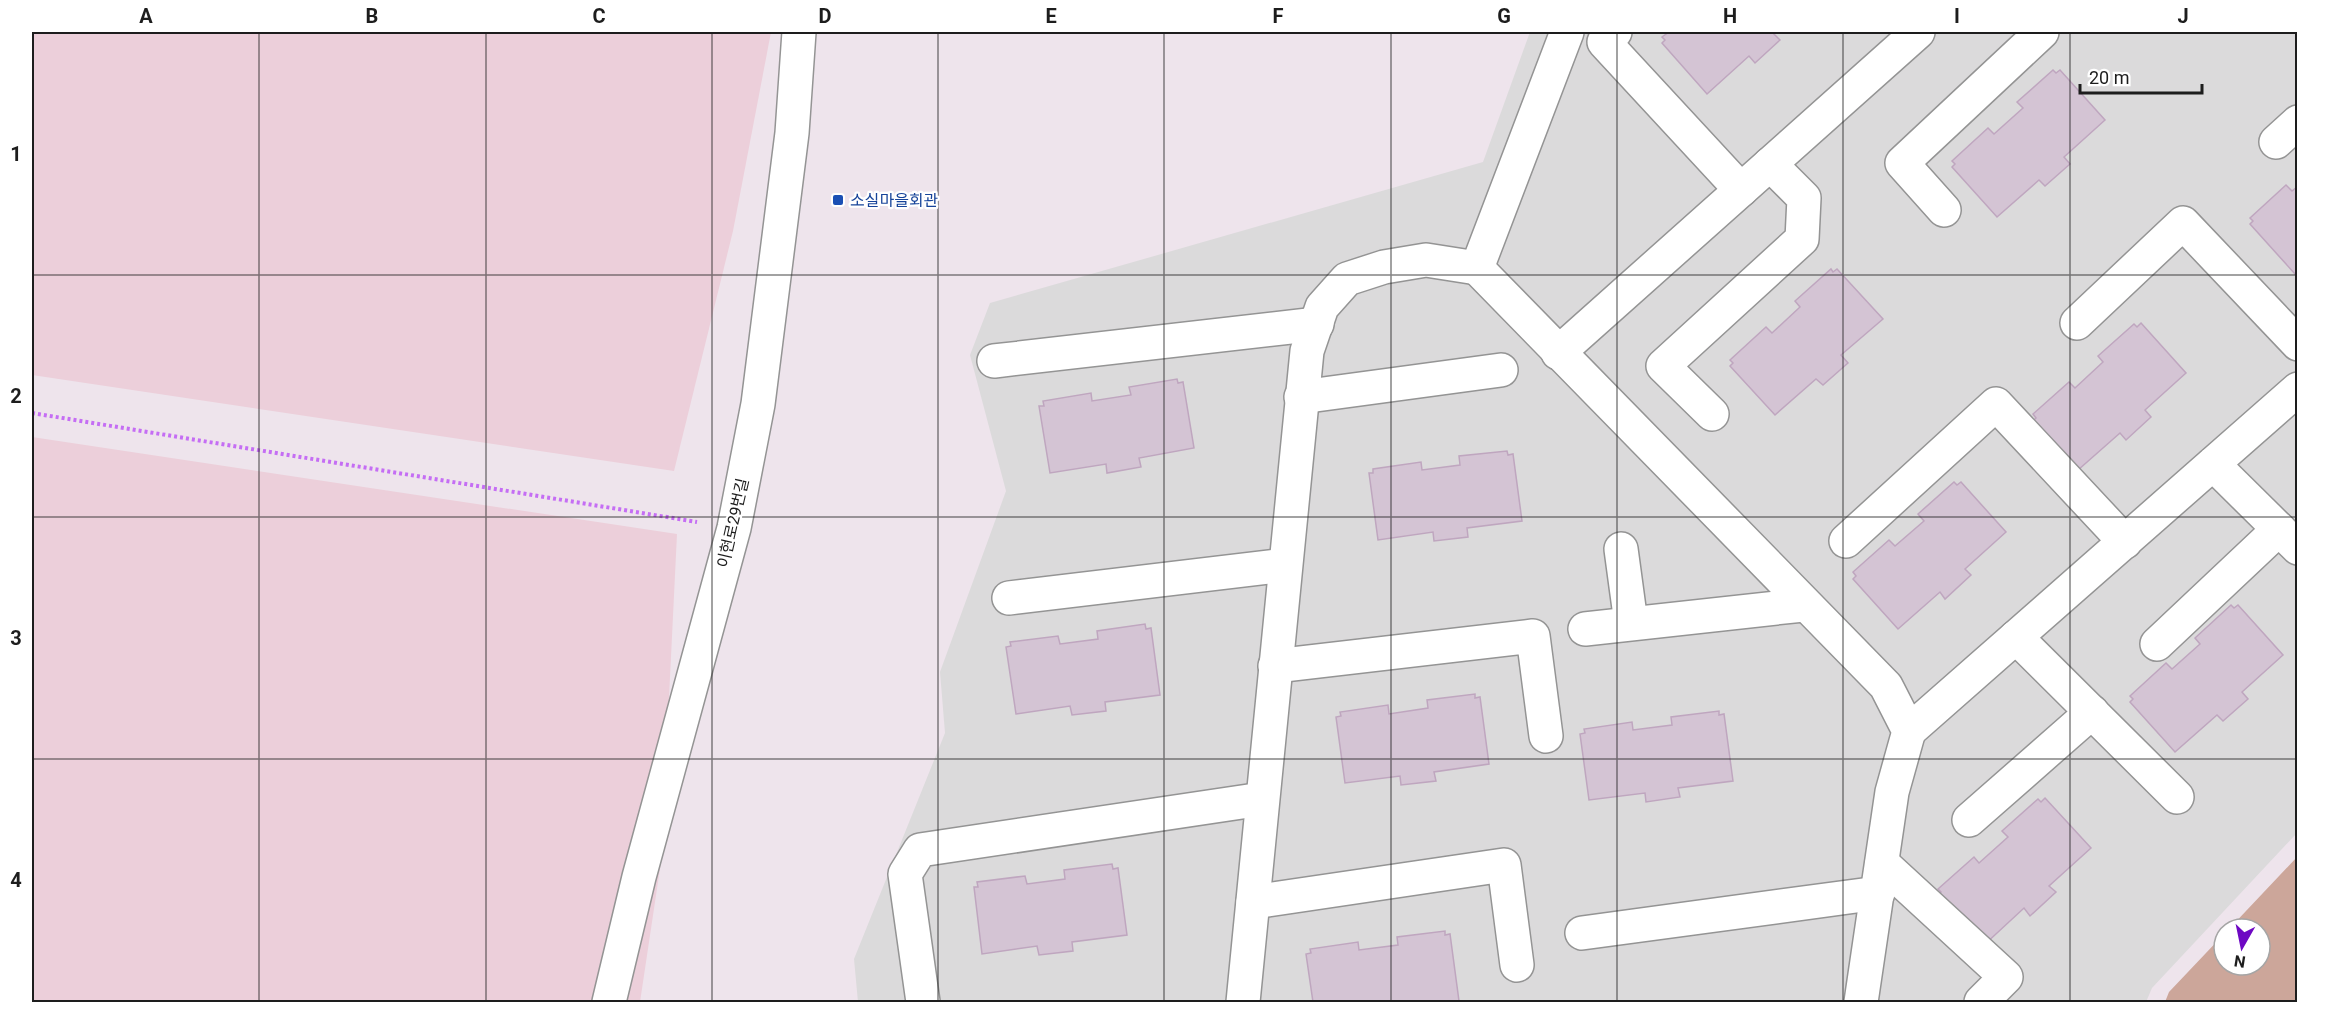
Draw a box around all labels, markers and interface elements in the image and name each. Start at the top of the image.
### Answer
text: A [139,4,153,28]
text: B [366,4,378,28]
text: C [592,4,606,28]
text: D [819,4,832,28]
text: E [1045,4,1057,28]
text: F [1273,4,1284,28]
text: G [1497,4,1511,28]
text: H [1723,4,1737,28]
text: I [1954,4,1960,28]
text: J [2177,4,2189,28]
scale bar [2080,57,2202,95]
text: 20 m [2089,67,2129,88]
text: 1 [10,142,22,166]
place label: 소실마을회관 [850,191,939,210]
marker: 소실마을회관 [831,193,845,207]
text: 2 [10,384,22,408]
street label: 이현로29번길 [713,476,753,570]
text: 3 [10,626,22,650]
text: 4 [10,868,22,892]
north arrow [2212,917,2272,977]
text: N [2233,951,2247,972]

